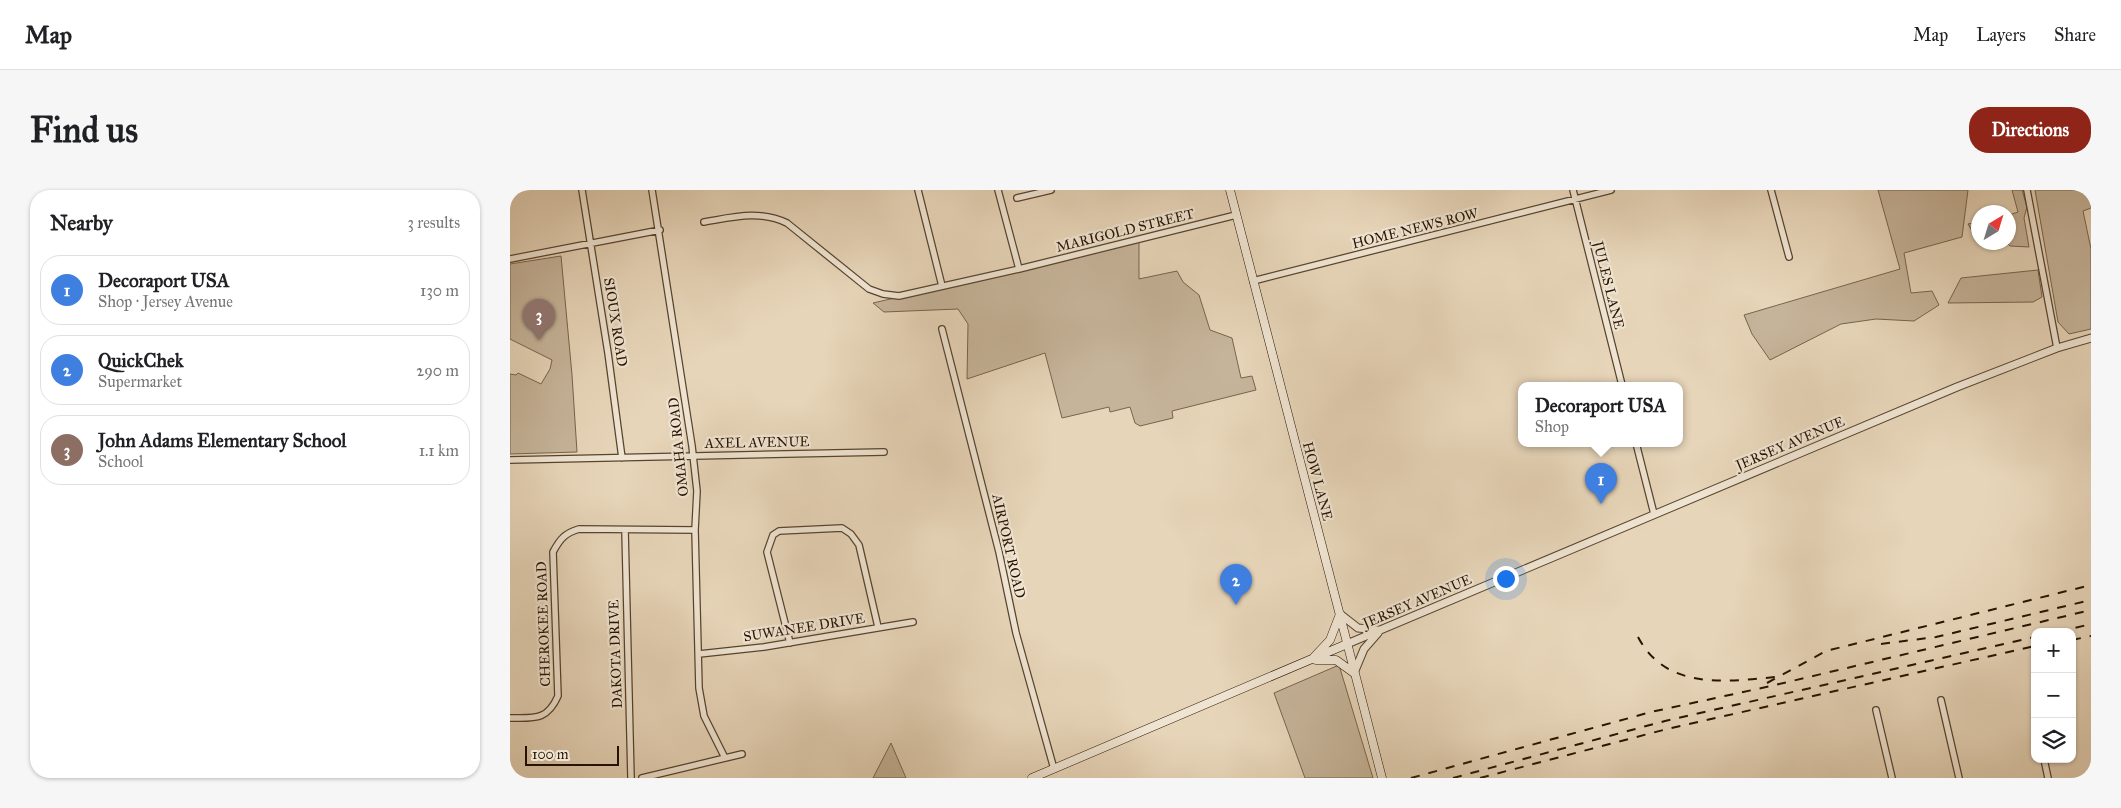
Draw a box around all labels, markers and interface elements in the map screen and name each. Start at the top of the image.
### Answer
text: Map [25,20,72,50]
text: Map [1913,24,1948,46]
text: Layers [1976,24,2026,46]
text: Share [2054,24,2096,46]
button: Directions [1969,107,2091,153]
text: Find us [30,109,138,152]
street label: HOME NEWS ROW [1350,204,1481,252]
street label: MARIGOLD STREET [1054,205,1196,256]
north arrow [1971,205,2016,250]
text: Nearby [50,210,113,236]
text: 3 results [407,213,460,232]
street label: JULES LANE [1588,237,1628,331]
text: Decoraport USA [98,269,229,292]
street label: SIOUX ROAD [600,276,631,368]
text: 1 [64,281,70,300]
text: 130 m [420,281,459,300]
text: Shop · Jersey Avenue [98,292,233,311]
pin: 3 [523,299,555,340]
text: QuickChek [98,349,184,372]
text: 2 [63,361,71,380]
text: 290 m [416,361,459,380]
text: Supermarket [98,372,182,391]
popup [1518,382,1683,447]
text: Decoraport USA [1535,394,1666,417]
street label: OMAHA ROAD [665,397,692,497]
street label: JERSEY AVENUE [1731,413,1848,476]
text: Shop [1535,417,1569,436]
text: John Adams Elementary School [98,429,347,452]
street label: AXEL AVENUE [703,433,810,452]
street label: HOW LANE [1299,440,1336,522]
text: 3 [64,441,70,460]
text: 1.1 km [419,441,459,460]
text: School [98,452,143,471]
pin: 1 [1585,463,1617,504]
street label: AIRPORT ROAD [988,491,1029,600]
street label: CHEROKEE ROAD [533,561,554,687]
pin: 2 [1220,564,1252,605]
your location [1493,566,1519,592]
street label: JERSEY AVENUE [1358,571,1475,634]
street label: DAKOTA DRIVE [605,599,626,709]
street label: SUWANEE DRIVE [742,610,866,645]
map controls [2031,628,2076,763]
button: + [2031,628,2076,673]
button: − [2031,673,2076,718]
button: layers [2031,718,2076,763]
scale bar [525,743,619,766]
text: 100 m [532,746,569,763]

